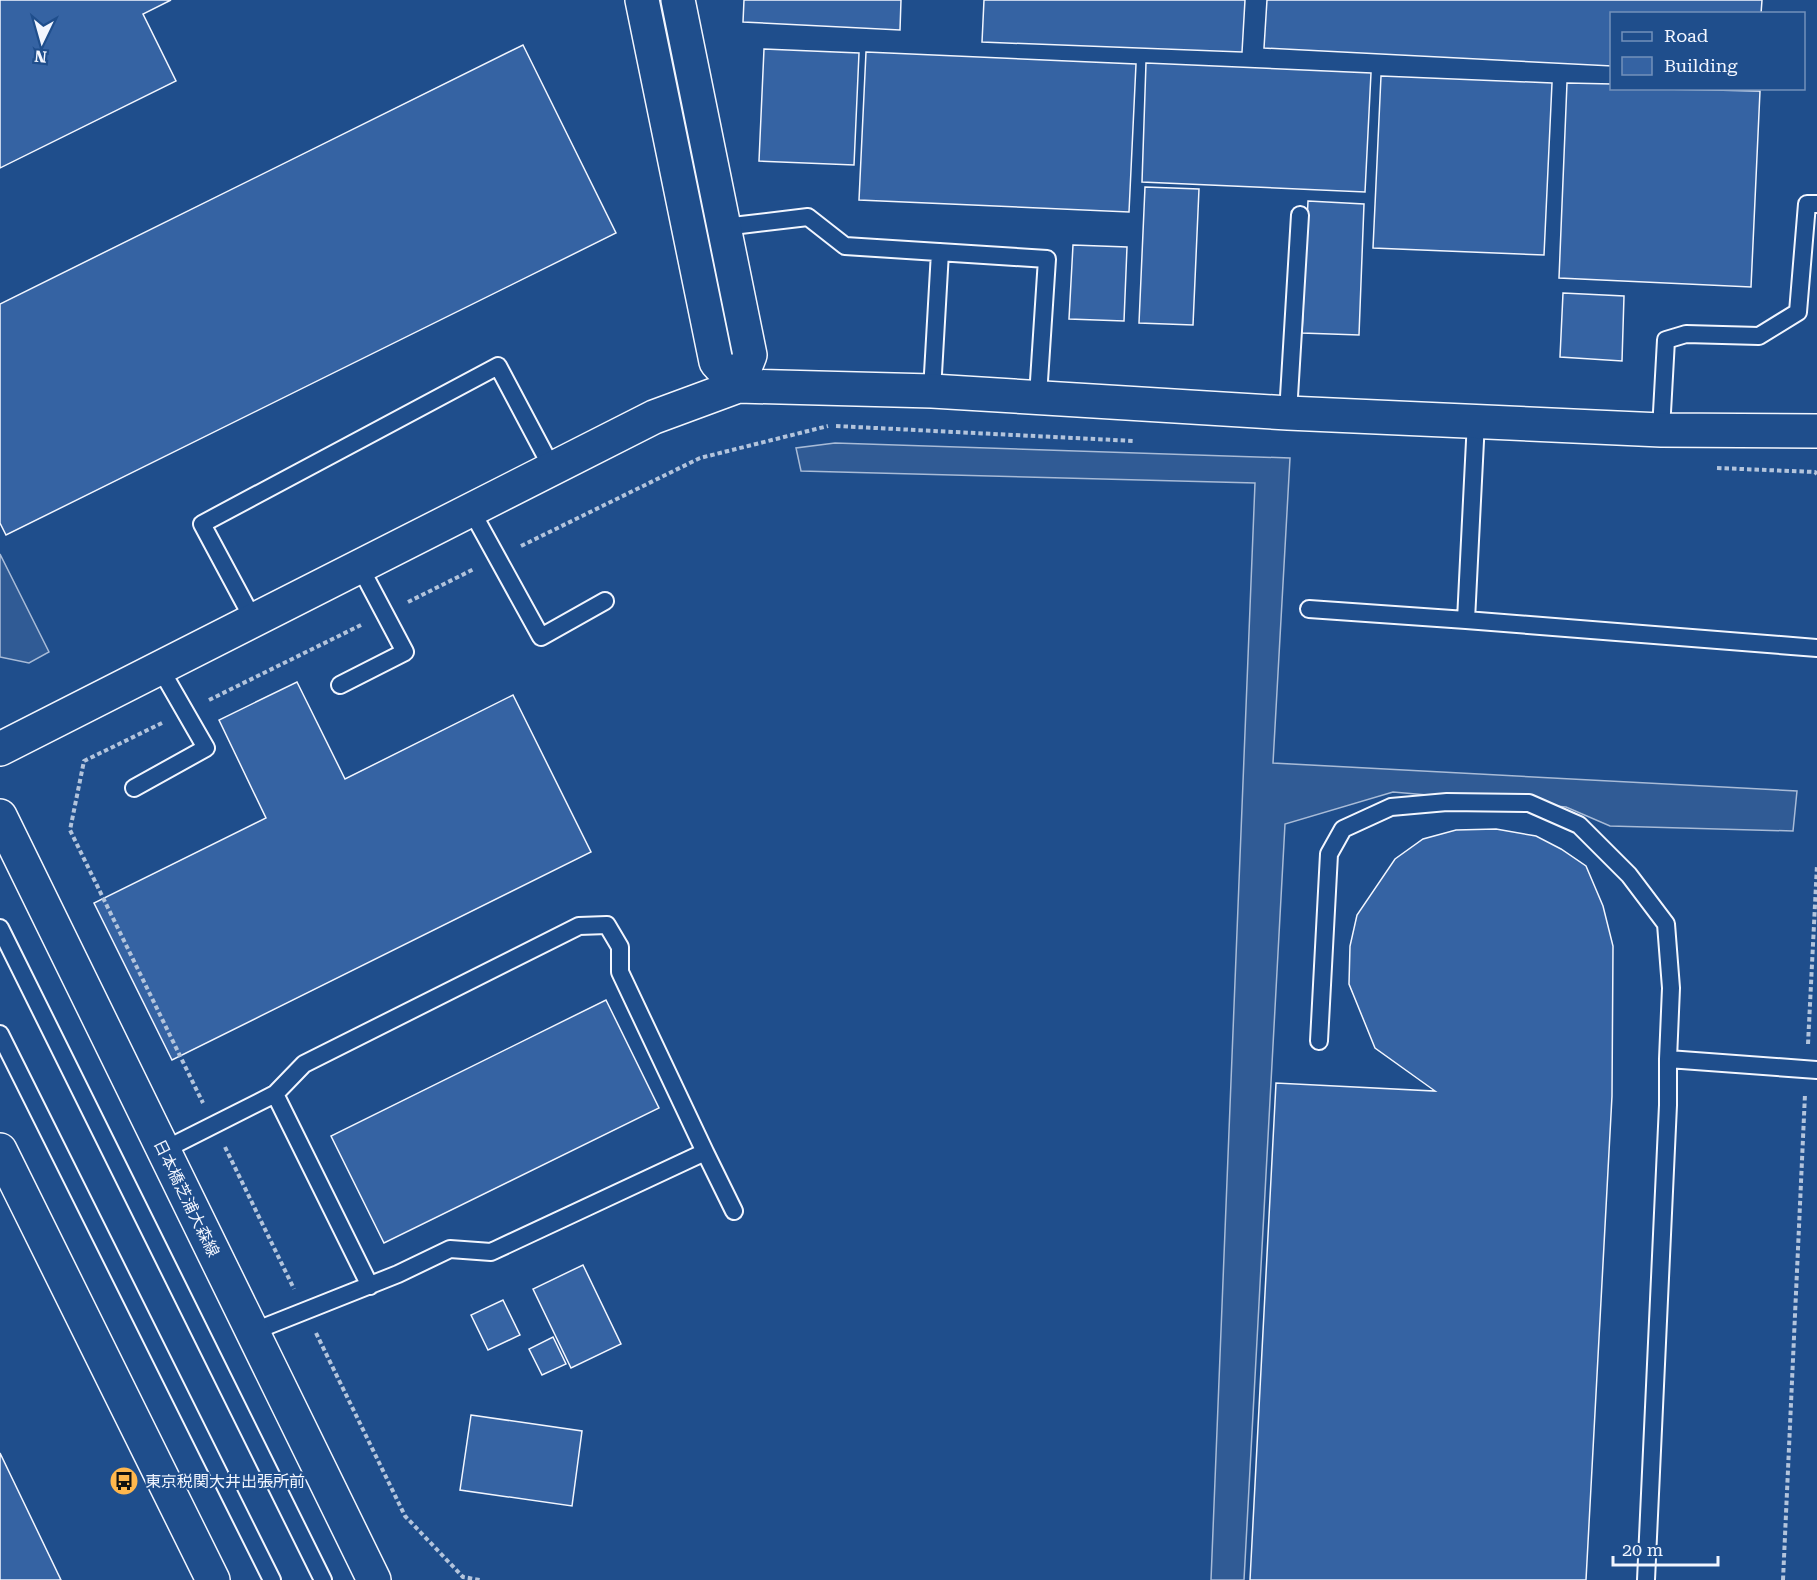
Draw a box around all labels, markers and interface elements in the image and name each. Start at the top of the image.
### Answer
north arrow [12,12,72,72]
legend [1610,12,1805,90]
text: Road [1664,25,1709,46]
text: N [34,46,48,66]
text: Building [1664,55,1738,76]
street label: 日本橋芝浦大森線 [150,1137,223,1260]
bus stop icon: 東京税関大井出張所前 [108,1465,140,1497]
place label: 東京税関大井出張所前 [145,1472,305,1491]
scale bar [1613,1529,1718,1567]
text: 20 m [1622,1539,1663,1560]

